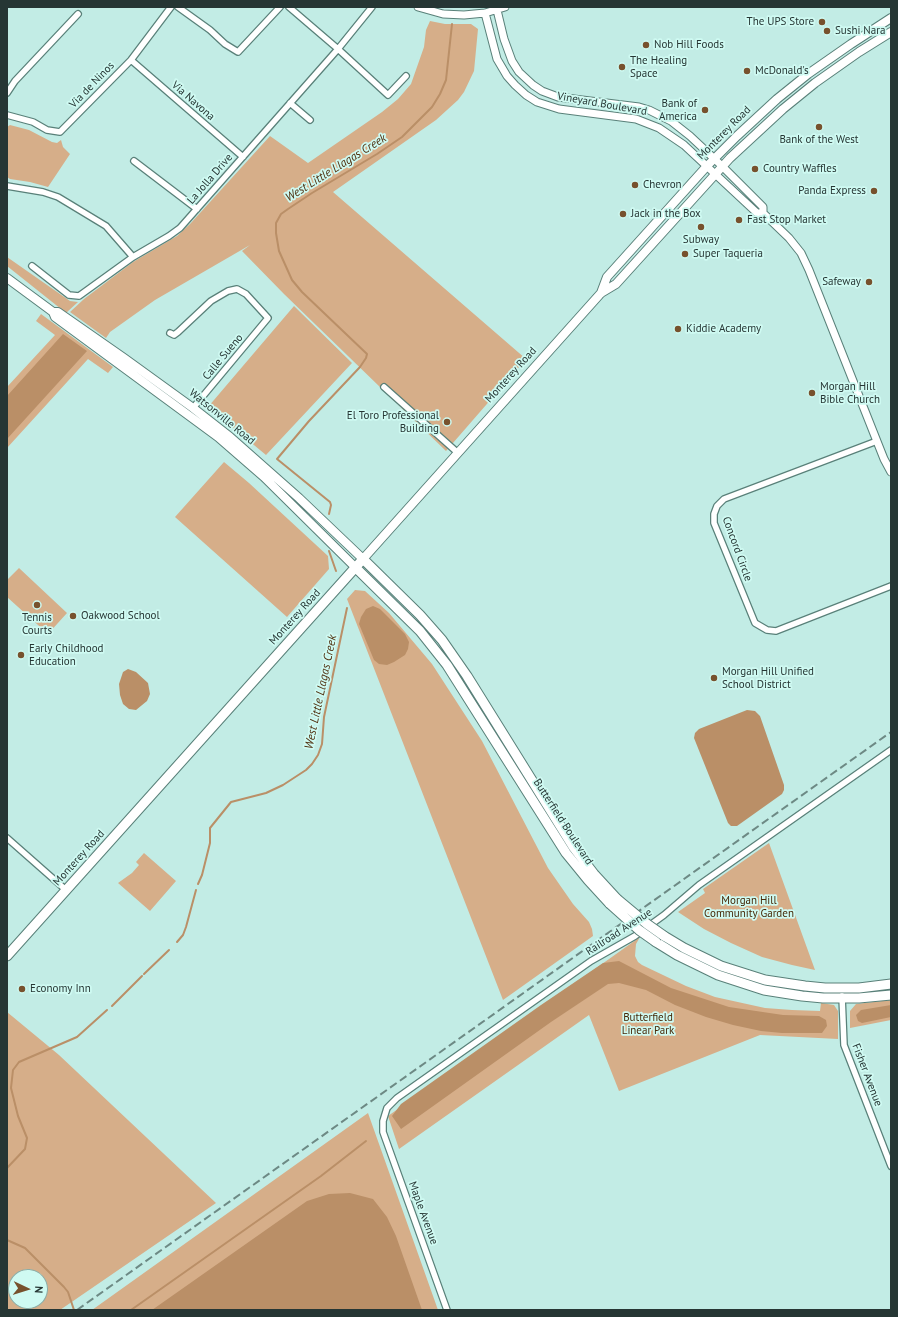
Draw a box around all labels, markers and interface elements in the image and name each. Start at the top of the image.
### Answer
place label: The UPS Store [747,15,814,29]
marker: The UPS Store [817,17,827,27]
place label: Sushi Nara [835,24,885,38]
marker: Sushi Nara [822,26,832,36]
place label: Nob Hill Foods [654,38,724,52]
marker: Nob Hill Foods [641,40,651,50]
place label: The Healing Space [630,54,687,80]
street label: Via de Ninos [67,59,117,111]
marker: The Healing Space [617,62,627,72]
place label: McDonald's [755,64,809,78]
marker: McDonald's [742,66,752,76]
street label: Via Navona [169,79,217,123]
street label: Vineyard Boulevard [556,90,648,118]
place label: Bank of America [659,97,697,123]
street label: Monterey Road [694,103,754,163]
marker: Bank of America [700,105,710,115]
marker: Bank of the West [814,122,824,132]
water label: West Little Llagas Creek [283,131,389,205]
place label: Bank of the West [779,133,859,147]
street label: La Jolla Drive [185,151,235,207]
place label: Country Waffles [763,162,837,176]
marker: Country Waffles [750,164,760,174]
place label: Chevron [643,178,682,192]
marker: Chevron [630,180,640,190]
place label: Panda Express [798,184,866,198]
marker: Panda Express [869,186,879,196]
place label: Jack in the Box [631,207,701,221]
marker: Jack in the Box [618,209,628,219]
place label: Fast Stop Market [747,213,826,227]
marker: Fast Stop Market [734,215,744,225]
marker: Subway [696,222,706,232]
place label: Subway [683,233,719,247]
place label: Super Taqueria [693,247,763,261]
marker: Super Taqueria [680,249,690,259]
place label: Safeway [822,275,861,289]
marker: Safeway [864,277,874,287]
place label: Kiddie Academy [686,322,761,336]
marker: Kiddie Academy [673,324,683,334]
street label: Calle Sueno [200,331,246,383]
street label: Monterey Road [483,344,539,406]
place label: Morgan Hill Bible Church [820,380,880,406]
street label: Watsonville Road [186,386,258,448]
marker: Morgan Hill Bible Church [807,388,817,398]
place label: El Toro Professional Building [347,409,439,435]
marker: El Toro Professional Building [442,417,452,427]
street label: Concord Circle [719,515,755,583]
street label: Monterey Road [267,586,323,648]
marker: Tennis Courts [32,600,42,610]
place label: Oakwood School [81,609,160,623]
place label: Tennis Courts [22,611,52,637]
marker: Oakwood School [68,611,78,621]
water label: West Little Llagas Creek [302,634,340,750]
place label: Early Childhood Education [29,642,103,668]
marker: Early Childhood Education [16,650,26,660]
place label: Morgan Hill Unified School District [722,665,814,691]
marker: Morgan Hill Unified School District [709,673,719,683]
street label: Butterfield Boulevard [530,777,596,867]
street label: Monterey Road [51,827,107,889]
park label: Morgan Hill Community Garden [704,894,794,920]
street label: Railroad Avenue [583,906,655,958]
place label: Economy Inn [30,982,91,996]
marker: Economy Inn [17,984,27,994]
park label: Butterfield Linear Park [622,1011,674,1037]
street label: Fisher Avenue [849,1042,885,1108]
street label: Maple Avenue [405,1180,441,1246]
north arrow [8,1269,48,1309]
text: N [32,1286,46,1294]

